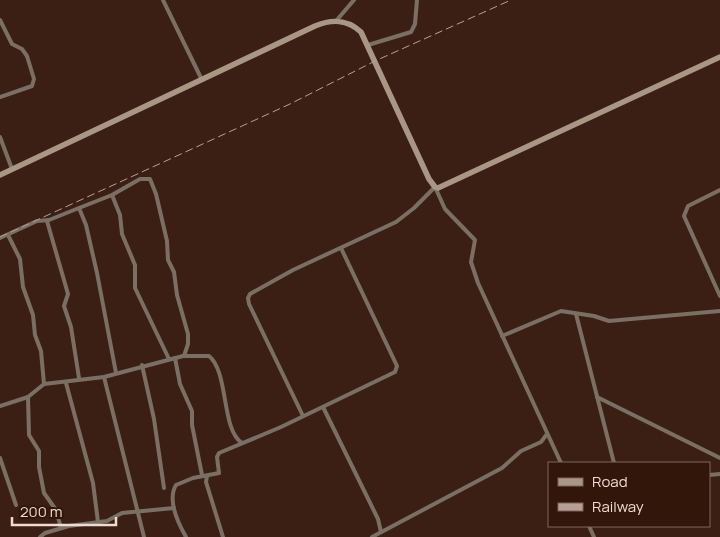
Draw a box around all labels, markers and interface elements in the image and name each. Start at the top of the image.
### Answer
legend [548,462,710,527]
text: Road [592,471,628,492]
scale bar [12,494,116,526]
text: Railway [592,496,644,517]
text: 200 m [20,501,63,522]

